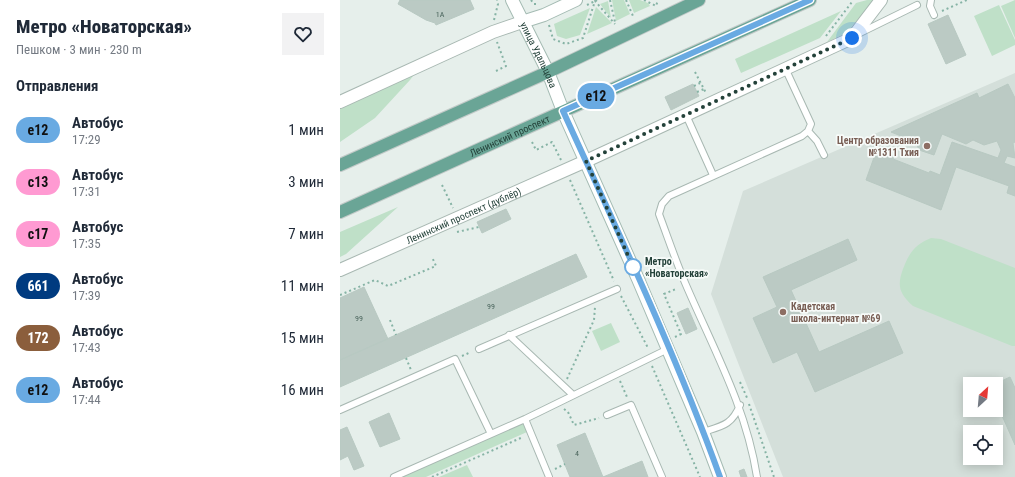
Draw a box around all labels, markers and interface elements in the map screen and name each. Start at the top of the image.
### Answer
house number: 1А [436,10,445,19]
button: heart [282,13,324,55]
text: Метро «Новаторская» [16,15,192,38]
street label: улица Удальцова [518,20,559,90]
your location [842,28,862,48]
text: Пешком · 3 мин · 230 m [16,42,142,57]
text: Отправления [16,77,98,95]
line badge: е12 [573,83,619,109]
text: е12 [586,88,606,104]
street label: Ленинский проспект [468,113,551,159]
text: Автобус [72,114,123,132]
text: 1 мин [288,121,324,139]
text: е12 [28,122,48,138]
text: 17:29 [72,132,101,147]
place label: Центр образования №1311 Тхия [837,135,919,158]
marker: Центр образования №1311 Тхия [922,141,932,151]
text: Автобус [72,166,123,184]
text: 3 мин [288,173,324,191]
text: с13 [28,174,48,190]
text: 17:31 [72,184,101,199]
street label: Ленинский проспект (дублёр) [405,186,523,246]
text: Автобус [72,218,123,236]
text: 7 мин [288,225,324,243]
text: с17 [28,226,48,242]
text: 17:35 [72,236,101,251]
place label: Метро «Новаторская» [645,256,709,279]
marker: Метро «Новаторская» [624,258,642,276]
text: Автобус [72,270,123,288]
text: 11 мин [281,277,324,295]
text: 661 [27,278,49,294]
text: 17:39 [72,288,101,303]
place label: Кадетская школа-интернат №69 [791,301,880,324]
house number: 99 [487,302,495,311]
marker: Кадетская школа-интернат №69 [778,307,788,317]
house number: 99 [355,314,363,323]
text: Автобус [72,322,123,340]
text: 15 мин [281,329,324,347]
text: 172 [27,330,49,346]
text: 17:43 [72,340,101,355]
text: Автобус [72,374,123,392]
north arrow [963,377,1003,417]
map controls [963,377,1003,465]
text: 16 мин [281,381,324,399]
text: е12 [28,382,48,398]
text: 17:44 [72,392,101,407]
button: locate [963,425,1003,465]
house number: 4 [575,449,579,458]

